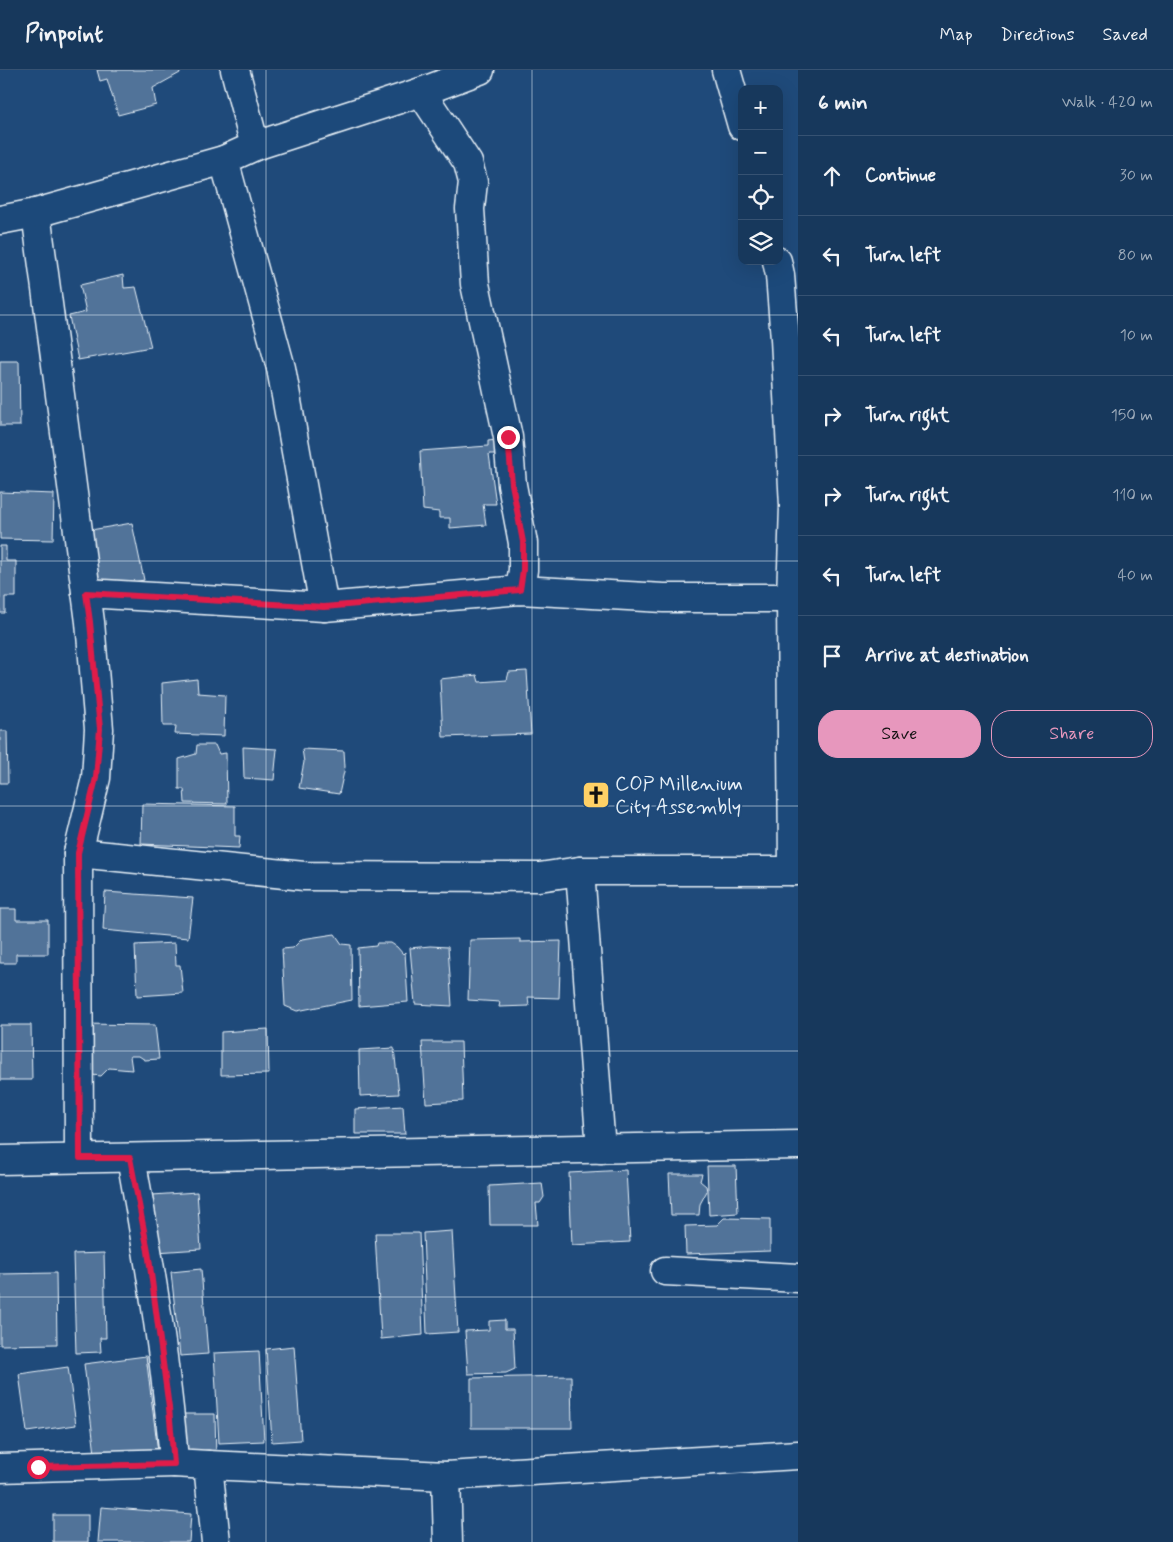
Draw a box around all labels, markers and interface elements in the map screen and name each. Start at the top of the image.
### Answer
text: Pinpoint [25,19,103,50]
text: Map [940,23,973,47]
text: Directions [1001,23,1075,47]
text: Saved [1103,23,1148,47]
map controls [738,85,783,265]
button: + [738,85,783,130]
text: 6 min [818,89,868,117]
text: Walk · 420 m [1062,92,1153,113]
button: − [738,130,783,175]
icon: ahead [818,162,846,190]
text: Continue [865,163,936,188]
text: 30 m [1120,165,1153,186]
button: locate [738,175,783,220]
button: layers [738,220,783,265]
icon: left [818,242,846,270]
text: Turn left [865,243,941,268]
text: 80 m [1118,245,1153,266]
icon: left [818,322,846,350]
text: Turn left [865,323,941,348]
text: 10 m [1120,325,1153,346]
icon: right [818,402,846,430]
text: Turn right [865,403,949,428]
text: 150 m [1111,405,1153,426]
route end [497,426,520,449]
icon: right [818,482,846,510]
text: Turn right [865,483,949,508]
text: 110 m [1112,485,1153,506]
icon: left [818,562,846,590]
text: Turn left [865,563,941,588]
text: 40 m [1117,565,1153,586]
icon: arrive [818,642,846,670]
text: Arrive at destination [865,643,1029,668]
button: Save [818,710,981,758]
button: Share [991,710,1153,758]
place label: COP Millenium City Assembly [615,771,743,821]
church icon: COP Millenium City Assembly [581,780,611,810]
route start [27,1456,50,1479]

